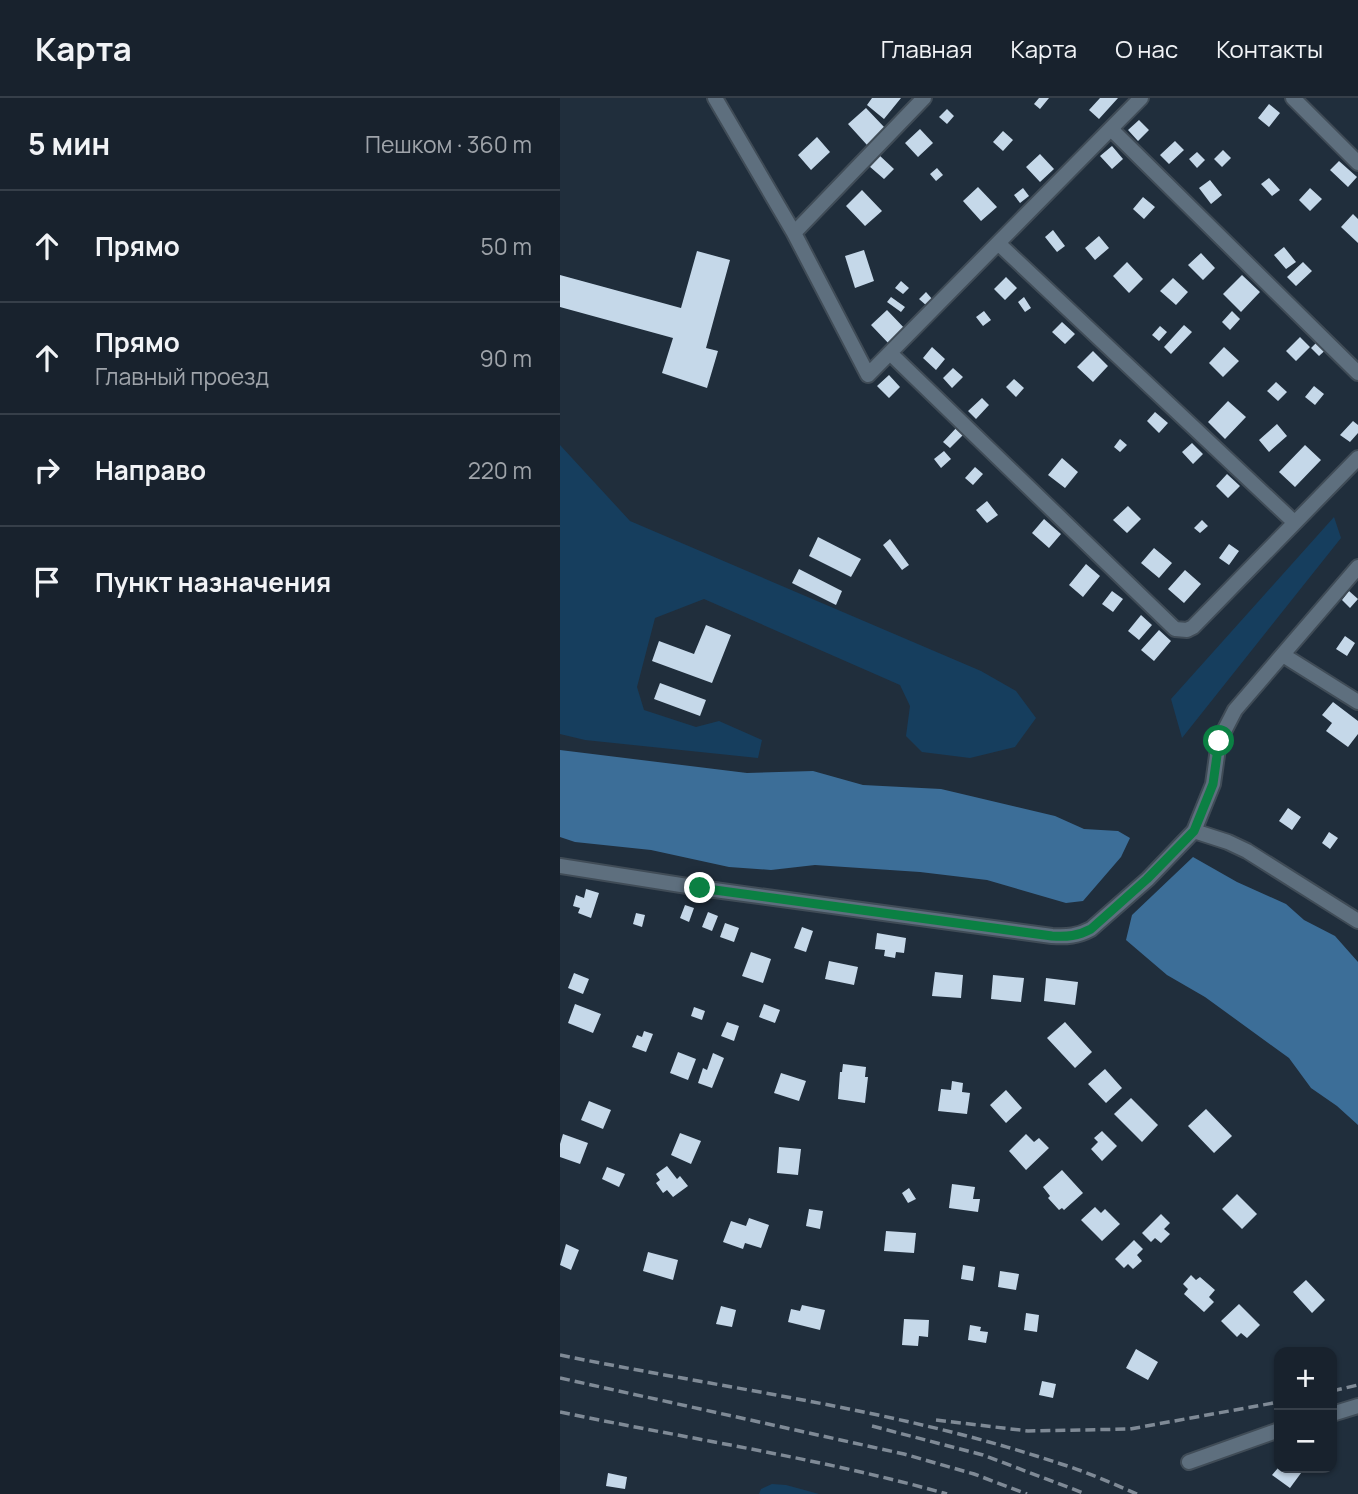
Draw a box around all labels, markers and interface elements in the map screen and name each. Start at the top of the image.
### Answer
text: Карта [35,26,132,71]
text: Главная [881,32,972,65]
text: Карта [1010,32,1077,65]
text: О нас [1115,32,1178,65]
text: Контакты [1216,32,1323,65]
text: 5 мин [28,123,110,164]
text: Пешком · 360 m [365,128,532,160]
icon: ahead [28,227,66,265]
text: Прямо [95,228,180,264]
text: 50 m [481,230,532,262]
text: Прямо [95,324,180,360]
icon: ahead [28,339,66,377]
text: 90 m [480,342,532,374]
text: Главный проезд [95,360,269,392]
icon: right [28,451,66,489]
text: Направо [95,452,206,488]
text: 220 m [468,454,532,486]
icon: arrive [28,563,66,601]
text: Пункт назначения [95,564,331,600]
route start [1203,725,1234,756]
route end [684,872,715,903]
map controls [1274,1347,1337,1473]
button: + [1274,1347,1337,1410]
button: − [1274,1410,1337,1473]

